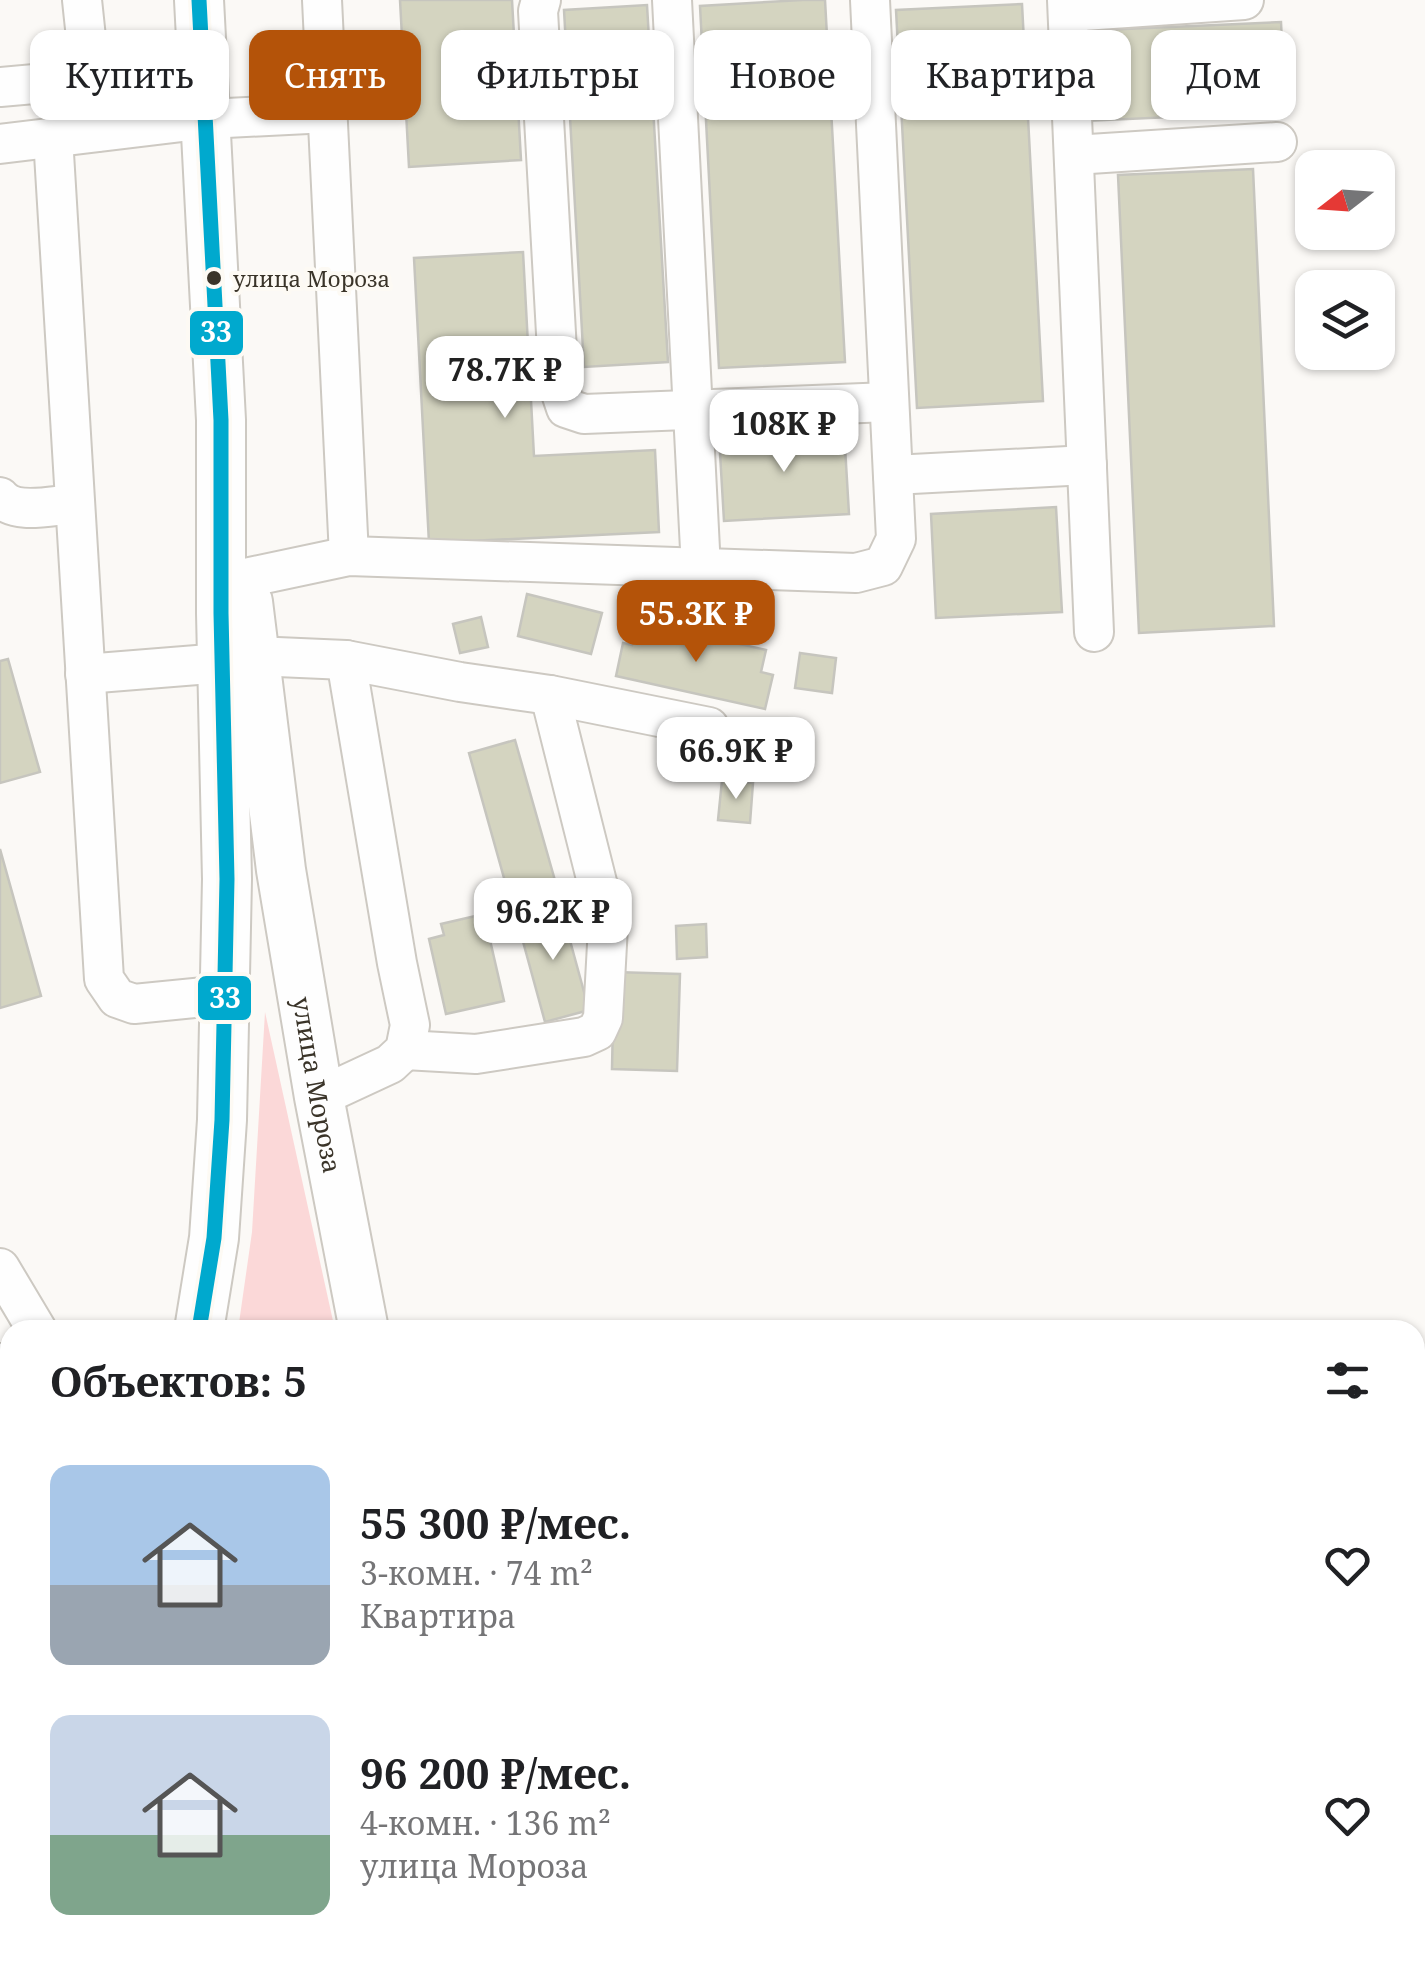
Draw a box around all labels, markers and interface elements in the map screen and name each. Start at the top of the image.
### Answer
chip: Купить [30,30,229,120]
chip: Снять [249,30,421,120]
chip: Фильтры [441,30,674,120]
chip: Новое [694,30,871,120]
chip: Квартира [891,30,1131,120]
chip: Дом [1151,30,1296,120]
north arrow [1295,150,1395,250]
map controls [1295,150,1395,370]
place label: улица Мороза [233,263,390,293]
marker: улица Мороза [204,268,224,288]
button: layers [1295,270,1395,370]
line badge: 33 [188,309,245,357]
text: 33 [200,312,232,350]
pin: 78.7K ₽ [413,336,597,421]
text: 78.7K ₽ [448,347,562,390]
pin: 108K ₽ [703,390,865,475]
text: 108K ₽ [732,401,836,444]
pin: 55.3K ₽ [604,580,788,665]
text: 55.3K ₽ [639,591,753,634]
pin: 66.9K ₽ [644,717,828,802]
text: 66.9K ₽ [679,728,793,771]
pin: 96.2K ₽ [461,878,645,963]
text: 96.2K ₽ [496,889,610,932]
line badge: 33 [196,974,253,1022]
text: 33 [209,978,241,1016]
street label: улица Мороза [285,994,350,1176]
text: Объектов: 5 [50,1352,307,1409]
icon: filters [1320,1353,1375,1408]
text: 55 300 ₽/мес. [360,1494,631,1551]
icon: home [130,1505,250,1625]
icon: heart [1320,1538,1375,1593]
text: 3-комн. · 74 m² [360,1551,593,1594]
text: Квартира [360,1594,516,1637]
text: 96 200 ₽/мес. [360,1744,631,1801]
icon: home [130,1755,250,1875]
icon: heart [1320,1788,1375,1843]
text: 4-комн. · 136 m² [360,1801,611,1844]
text: улица Мороза [360,1844,588,1887]

